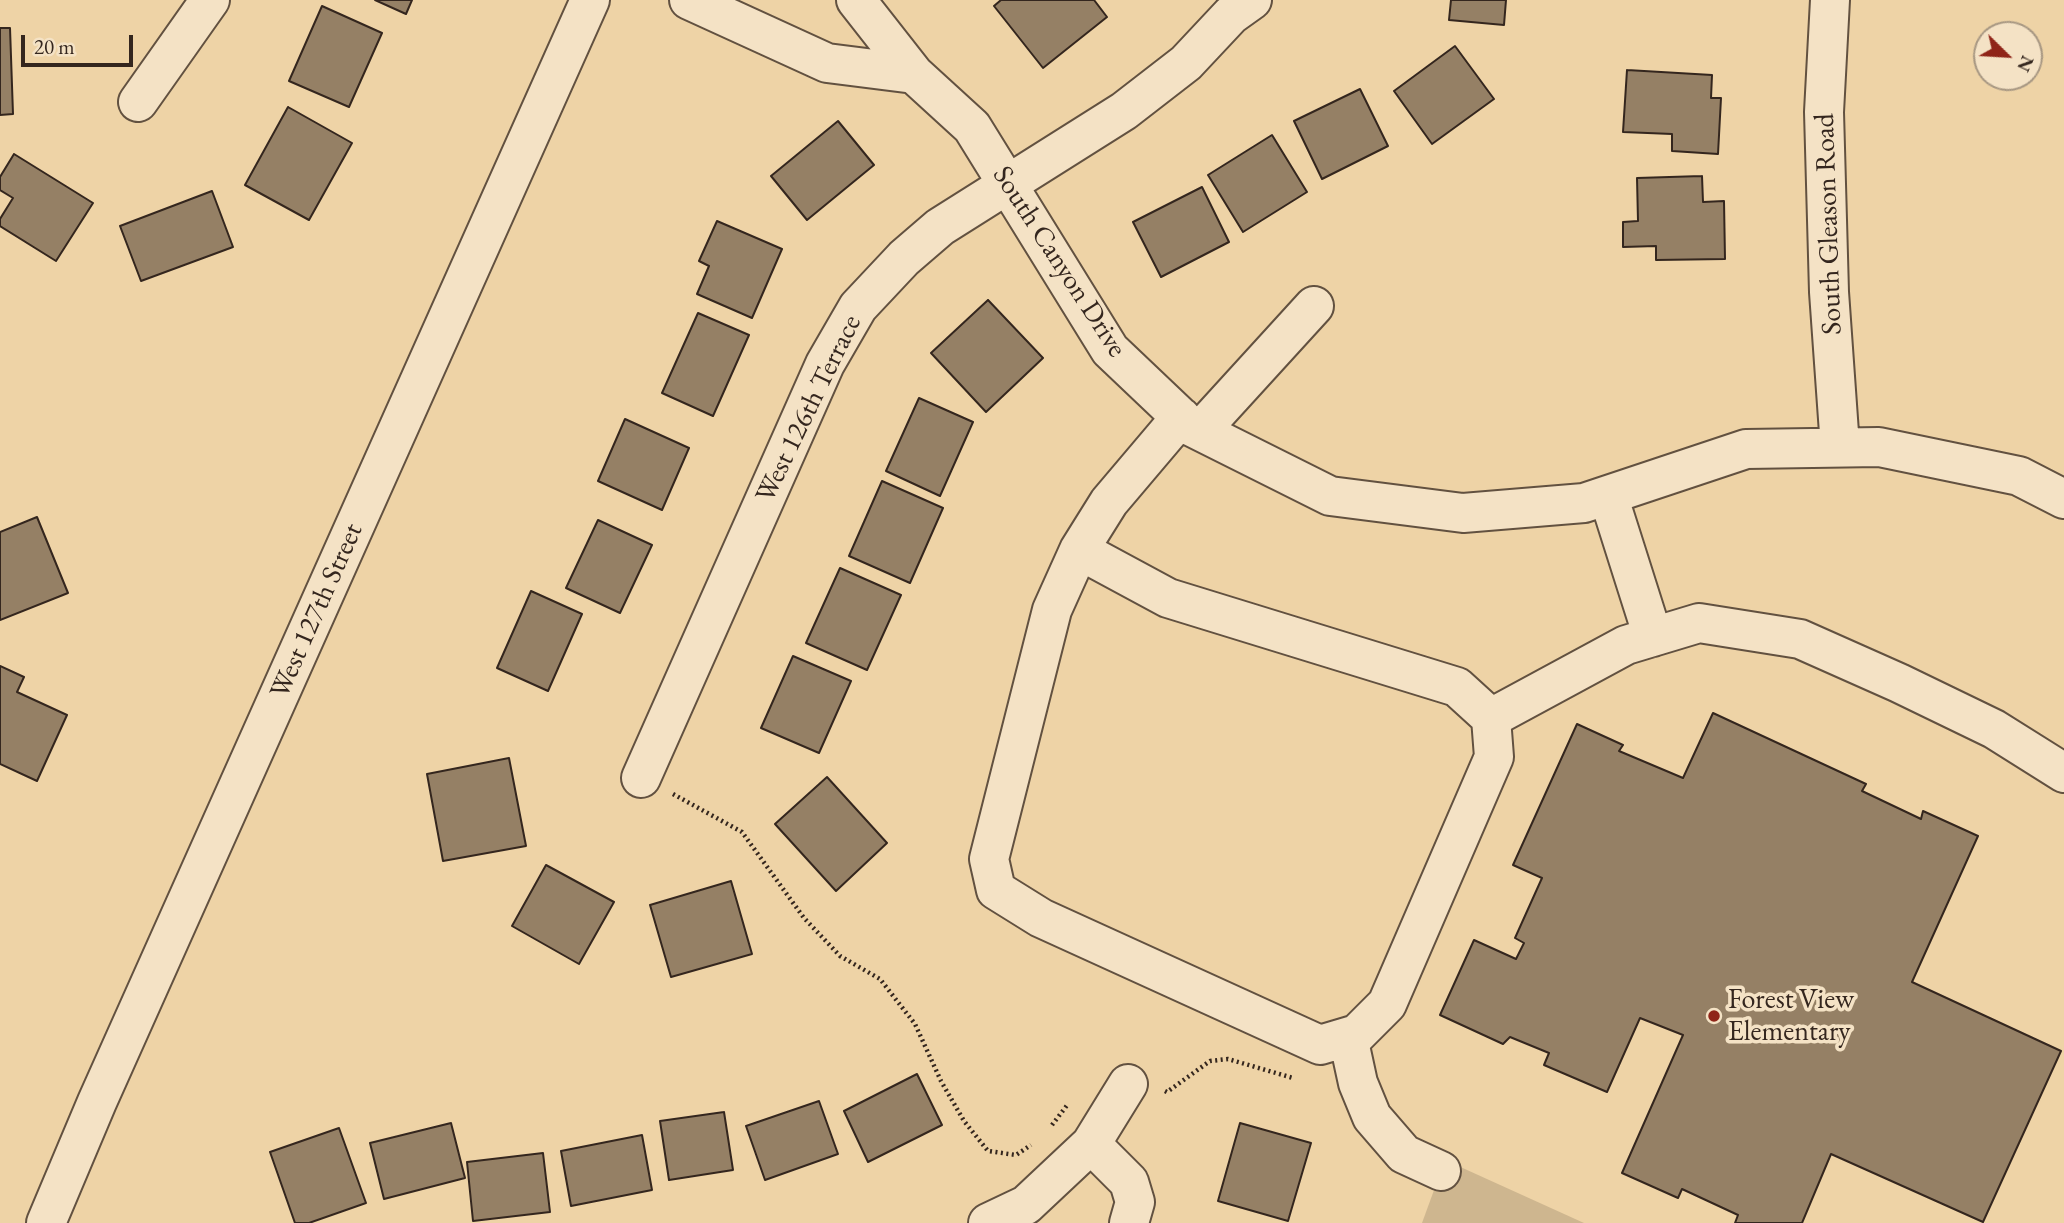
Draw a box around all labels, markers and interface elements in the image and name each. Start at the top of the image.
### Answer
scale bar [24,21,136,65]
north arrow [1973,21,2043,91]
text: 20 m [34,33,75,60]
text: N [2011,52,2040,76]
street label: South Gleason Road [1808,113,1850,335]
street label: South Canyon Drive [985,160,1133,364]
street label: West 126th Terrace [749,310,869,508]
street label: West 127th Street [263,518,371,704]
place label: Forest View Elementary [1728,983,1854,1049]
marker: Forest View Elementary [1706,1008,1722,1024]

